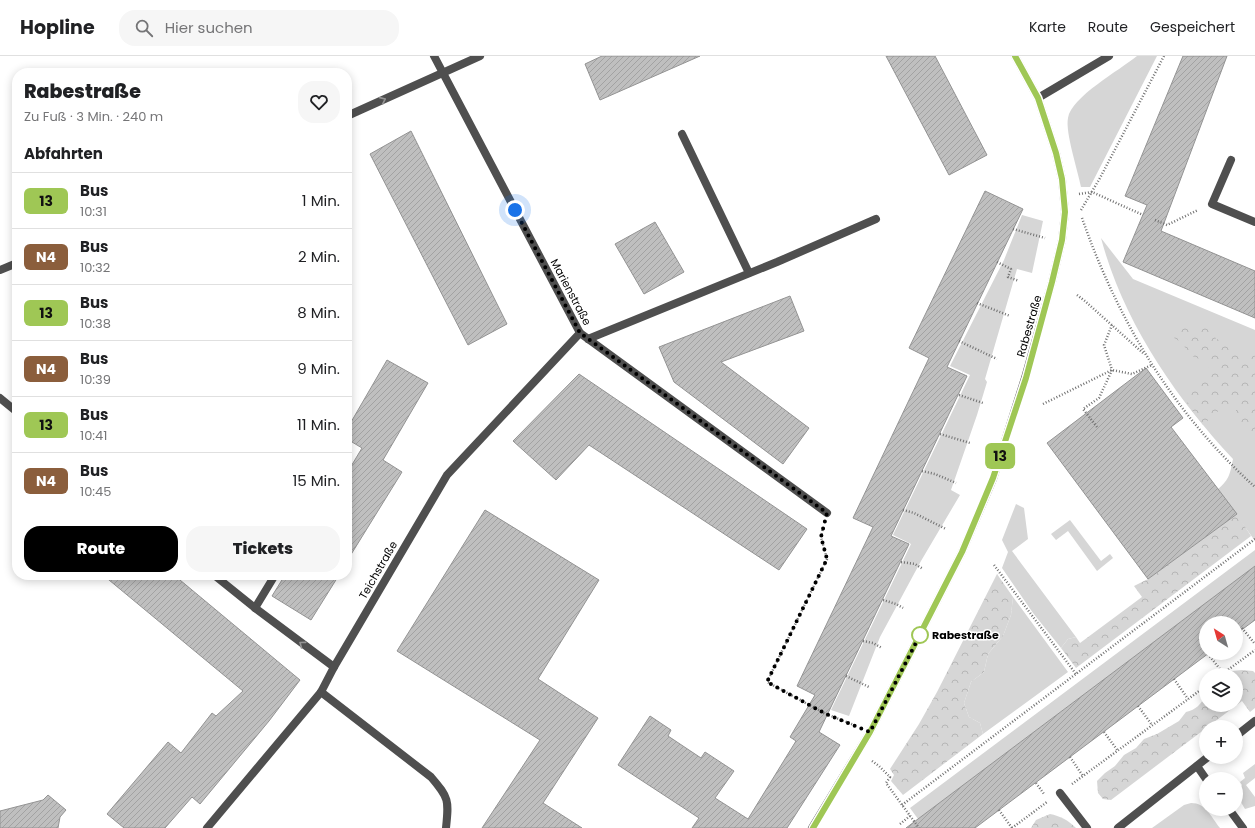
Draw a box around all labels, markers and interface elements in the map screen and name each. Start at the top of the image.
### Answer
search box [119,10,399,46]
text: Hopline [20,14,95,41]
icon: search [133,17,155,39]
text: Hier suchen [165,17,253,38]
text: Karte [1029,17,1066,37]
text: Route [1088,17,1128,37]
text: Gespeichert [1150,17,1235,37]
text: Rabestraße [24,78,141,105]
button: heart [298,81,340,123]
one-way arrow [379,97,386,105]
text: Zu Fuß · 3 Min. · 240 m [24,107,163,126]
text: Abfahrten [24,143,103,164]
text: Bus [80,180,108,201]
text: 1 Min. [302,190,340,211]
text: 13 [39,191,53,211]
your location [505,200,525,220]
text: 10:31 [80,202,107,221]
text: Bus [80,236,108,257]
text: 2 Min. [298,246,340,267]
text: N4 [36,247,56,267]
street label: Marienstraße [547,256,595,328]
text: 10:32 [80,258,110,277]
text: Bus [80,292,108,313]
street label: Rabestraße [1012,293,1046,359]
text: 8 Min. [297,302,340,323]
text: 13 [39,303,53,323]
text: 10:38 [80,314,111,333]
text: Bus [80,348,108,369]
text: 9 Min. [297,358,340,379]
text: N4 [36,359,56,379]
text: 10:39 [80,370,111,389]
text: Bus [80,404,108,425]
text: 11 Min. [297,414,340,435]
text: 13 [39,415,53,435]
text: 10:41 [80,426,107,445]
line badge: 13 [982,443,1018,469]
text: 13 [993,446,1007,466]
text: Bus [80,460,108,481]
text: 15 Min. [292,470,340,491]
text: N4 [36,471,56,491]
text: 10:45 [80,482,111,501]
button: Route [24,526,178,572]
button: Tickets [186,526,340,572]
street label: Teichstraße [355,538,401,602]
north arrow [1199,616,1243,660]
map controls [1199,616,1243,816]
marker: Rabestraße [911,626,929,644]
place label: Rabestraße [932,627,999,643]
one-way arrow [300,642,307,649]
button: layers [1199,668,1243,712]
button: + [1199,720,1243,764]
button: − [1199,772,1243,816]

